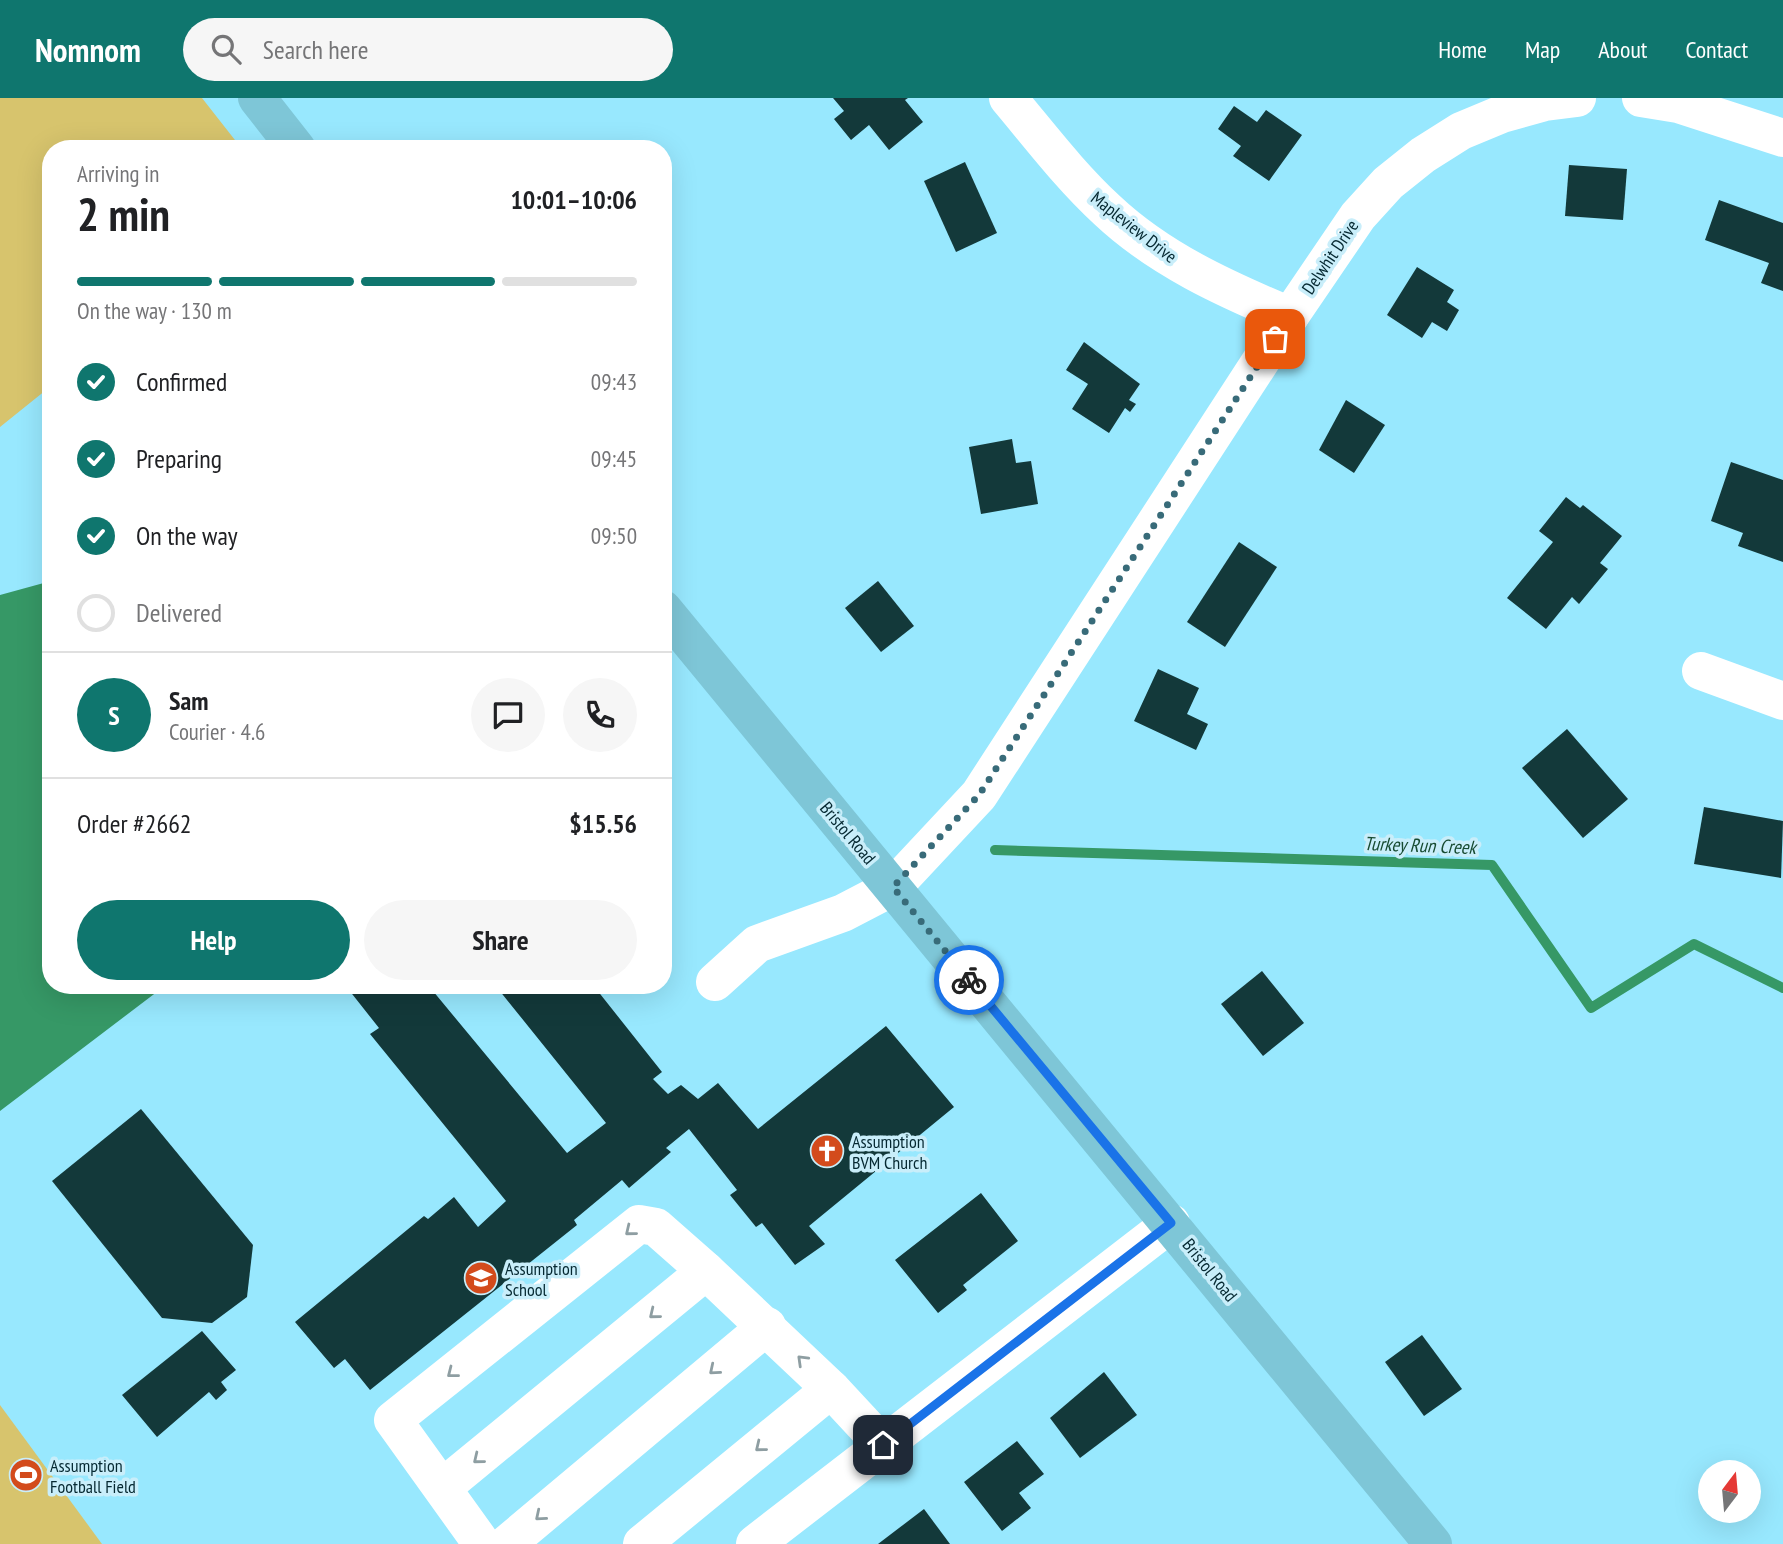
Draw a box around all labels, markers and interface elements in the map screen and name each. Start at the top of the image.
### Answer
search box [183,18,673,81]
text: Nomnom [35,28,141,71]
icon: search [207,30,245,68]
text: Search here [263,33,368,66]
text: Home [1438,34,1487,65]
text: Map [1525,34,1560,65]
text: About [1598,34,1647,65]
text: Contact [1685,34,1748,65]
text: Arriving in [77,159,159,188]
text: 10:01–10:06 [510,183,637,216]
text: 2 min [77,184,170,244]
street label: Mapleview Drive [1086,186,1182,268]
street label: Delwhit Drive [1297,215,1363,299]
text: On the way · 130 m [77,296,232,325]
pin [1245,309,1305,369]
icon: bag [1256,320,1294,358]
icon: check [77,363,115,401]
text: Confirmed [136,365,227,398]
text: 09:43 [591,367,637,396]
icon: check [77,440,115,478]
text: Preparing [136,442,222,475]
text: 09:45 [591,444,637,473]
icon: check [77,517,115,555]
text: On the way [136,519,238,552]
text: 09:50 [591,521,637,550]
text: Delivered [136,596,222,629]
button: chat [471,678,545,752]
button: phone [563,678,637,752]
text: Sam [169,684,208,717]
text: S [108,699,120,732]
text: Courier · 4.6 [169,717,265,746]
street label: Bristol Road [815,797,881,869]
text: Order #2662 [77,807,192,840]
text: $15.56 [569,807,637,840]
water label: Turkey Run Creek [1364,831,1479,859]
button: Help [77,900,350,980]
button: Share [364,900,637,980]
courier [934,945,1004,1015]
icon: bike [950,961,988,999]
place label: Assumption BVM Church [852,1130,927,1174]
church icon: Assumption BVM Church [808,1132,846,1170]
one-way arrow [625,1223,637,1236]
street label: Bristol Road [1178,1234,1242,1306]
place label: Assumption School [505,1257,578,1301]
school or university icon: Assumption School [462,1259,500,1297]
one-way arrow [649,1306,661,1319]
one-way arrow [797,1356,810,1369]
one-way arrow [710,1362,723,1374]
one-way arrow [447,1365,459,1378]
pin [853,1415,913,1475]
icon: home [864,1426,902,1464]
one-way arrow [755,1439,767,1452]
one-way arrow [473,1450,485,1463]
place label: Assumption Football Field [50,1454,136,1498]
sports icon: Assumption Football Field [7,1456,45,1494]
north arrow [1698,1460,1760,1522]
map controls [1698,1460,1761,1523]
one-way arrow [535,1508,548,1520]

